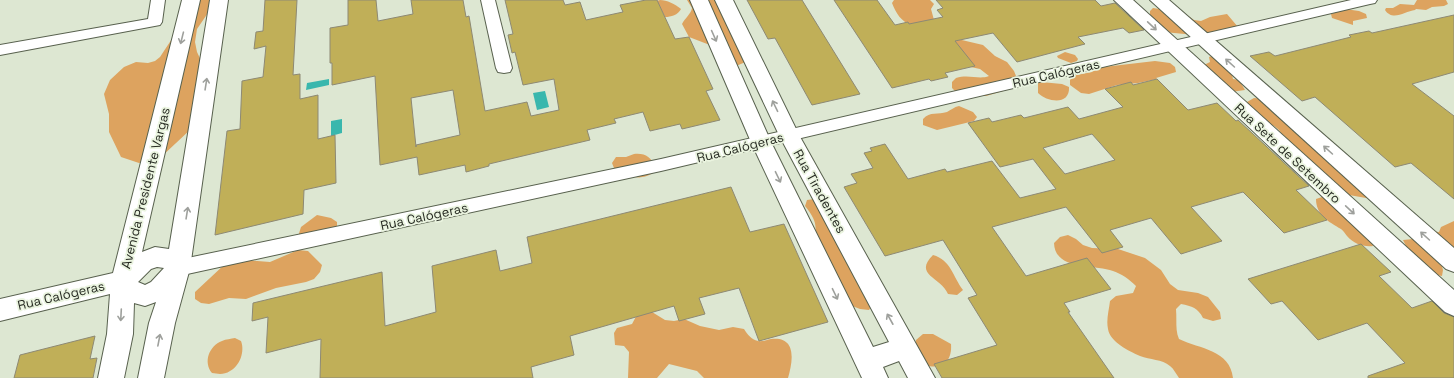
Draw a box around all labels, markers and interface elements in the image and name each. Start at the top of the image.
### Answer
one-way arrow [1147,22,1157,31]
one-way arrow [711,29,719,41]
one-way arrow [178,31,185,44]
street label: Rua Calógeras [1011,55,1102,92]
one-way arrow [1225,59,1236,68]
one-way arrow [202,78,210,91]
one-way arrow [771,100,778,112]
street label: Rua Sete de Setembro [1231,100,1345,207]
street label: Avenida Presidente Vargas [117,106,174,271]
street label: Rua Calógeras [695,128,786,167]
one-way arrow [1322,145,1333,154]
street label: Rua Tiradentes [789,146,850,236]
one-way arrow [775,171,782,183]
street label: Rua Calógeras [379,199,470,234]
one-way arrow [1345,206,1355,215]
one-way arrow [183,207,191,220]
one-way arrow [1420,231,1430,241]
street label: Rua Calógeras [16,277,107,314]
one-way arrow [831,288,839,300]
one-way arrow [118,308,125,321]
one-way arrow [885,313,893,325]
one-way arrow [155,334,163,347]

